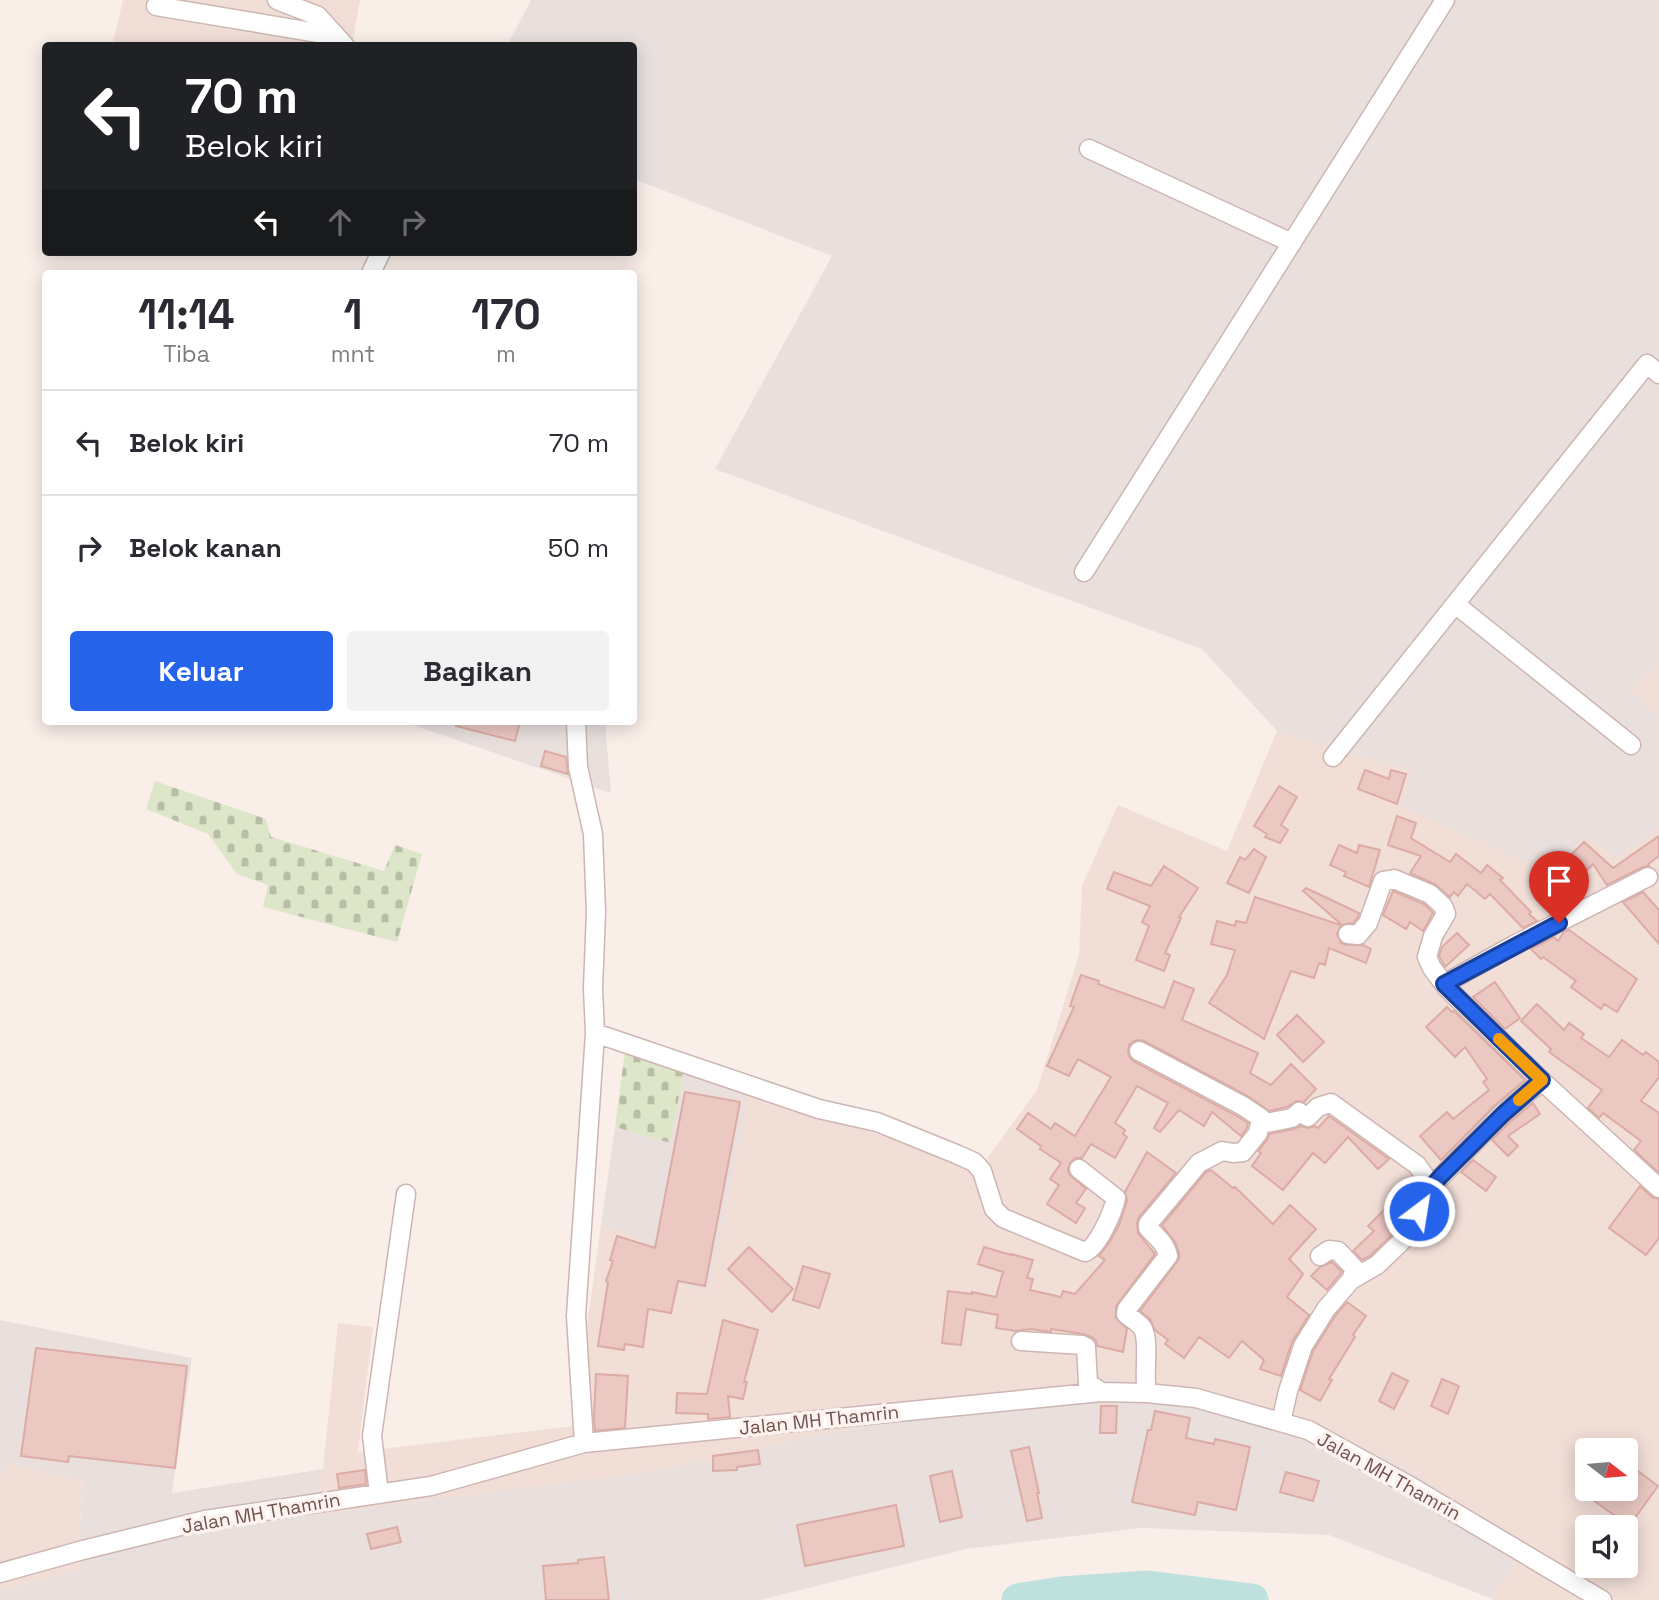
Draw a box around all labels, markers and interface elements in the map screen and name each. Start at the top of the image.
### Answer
text: 70 m [185,65,298,127]
icon: left [70,70,161,161]
text: Belok kiri [185,126,323,166]
icon: left [248,203,286,241]
icon: ahead [321,203,359,241]
icon: right [394,203,432,241]
text: 11:14 [138,288,235,341]
text: 1 [343,288,362,341]
text: 170 [471,288,541,341]
text: Tiba [163,339,210,369]
text: mnt [331,339,375,369]
text: m [496,339,516,369]
icon: left [70,424,108,462]
text: Belok kiri [129,426,244,460]
text: 70 m [549,426,609,460]
icon: right [70,529,108,567]
text: Belok kanan [129,531,282,565]
text: 50 m [548,531,609,565]
button: Keluar [70,631,333,711]
button: Bagikan [347,631,609,711]
pin [1529,851,1589,923]
icon: arrive [1540,862,1578,900]
position arrow [1382,1174,1456,1248]
street label: Jalan MH Thamrin [738,1399,900,1441]
street label: Jalan MH Thamrin [1313,1426,1465,1526]
north arrow [1575,1438,1638,1502]
map controls [1575,1438,1638,1578]
street label: Jalan MH Thamrin [180,1487,342,1539]
button: sound [1575,1515,1638,1578]

